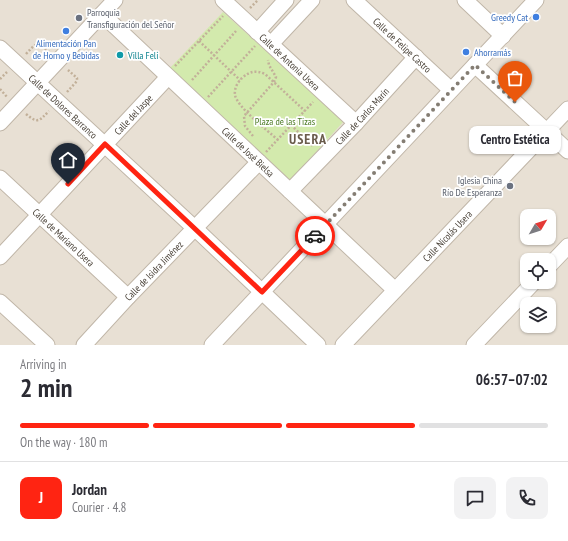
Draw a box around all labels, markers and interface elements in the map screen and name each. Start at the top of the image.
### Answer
place label: Parroquia Transfiguración del Señor [87,6,174,31]
place label: Greedy Cat [491,11,528,24]
marker: Greedy Cat [531,12,541,22]
marker: Parroquia Transfiguración del Señor [74,13,84,23]
street label: Calle de Felipe Castro [370,15,434,75]
marker: Alimentación Pan de Horno y Bebidas [61,26,71,36]
street label: Calle de Antonia Usera [257,31,323,93]
place label: Alimentación Pan de Horno y Bebidas [33,37,100,62]
place label: Ahorramás [474,46,511,59]
marker: Ahorramás [461,47,471,57]
place label: Villa Feli [127,49,158,62]
marker: Villa Feli [115,50,125,60]
pin [498,61,532,102]
icon: bag [504,67,526,89]
street label: Calle de Dolores Barranco [26,71,100,141]
street label: Calle de Carlos Marín [332,85,392,147]
street label: Calle del Jaspe [111,91,155,137]
park label: Plaza de las Tizas [255,115,316,128]
street label: Calle de José Bielsa [219,124,277,180]
callout: Centro Estética [469,126,561,154]
district label: USERA [289,130,327,148]
text: Centro Estética [480,131,550,148]
pin [51,143,85,184]
icon: home [57,149,79,171]
place label: Iglesia China Río De Esperanza [442,174,502,199]
marker: Iglesia China Río De Esperanza [505,181,515,191]
street label: Calle de Mariano Usera [30,205,97,269]
street label: Calle Nicolás Usera [420,207,475,264]
north arrow [520,209,556,245]
map controls [520,209,556,333]
courier [295,216,335,256]
icon: car [304,225,326,247]
street label: Calle de Isidra Jiménez [122,238,186,303]
button: locate [520,253,556,289]
button: layers [520,297,556,333]
text: Arriving in [20,356,67,373]
text: 06:57–07:02 [476,370,548,389]
text: 2 min [20,371,73,404]
text: On the way · 180 m [20,434,107,451]
button: chat [454,477,496,519]
button: phone [506,477,548,519]
text: Jordan [72,480,107,499]
text: J [39,488,43,507]
text: Courier · 4.8 [72,499,126,516]

